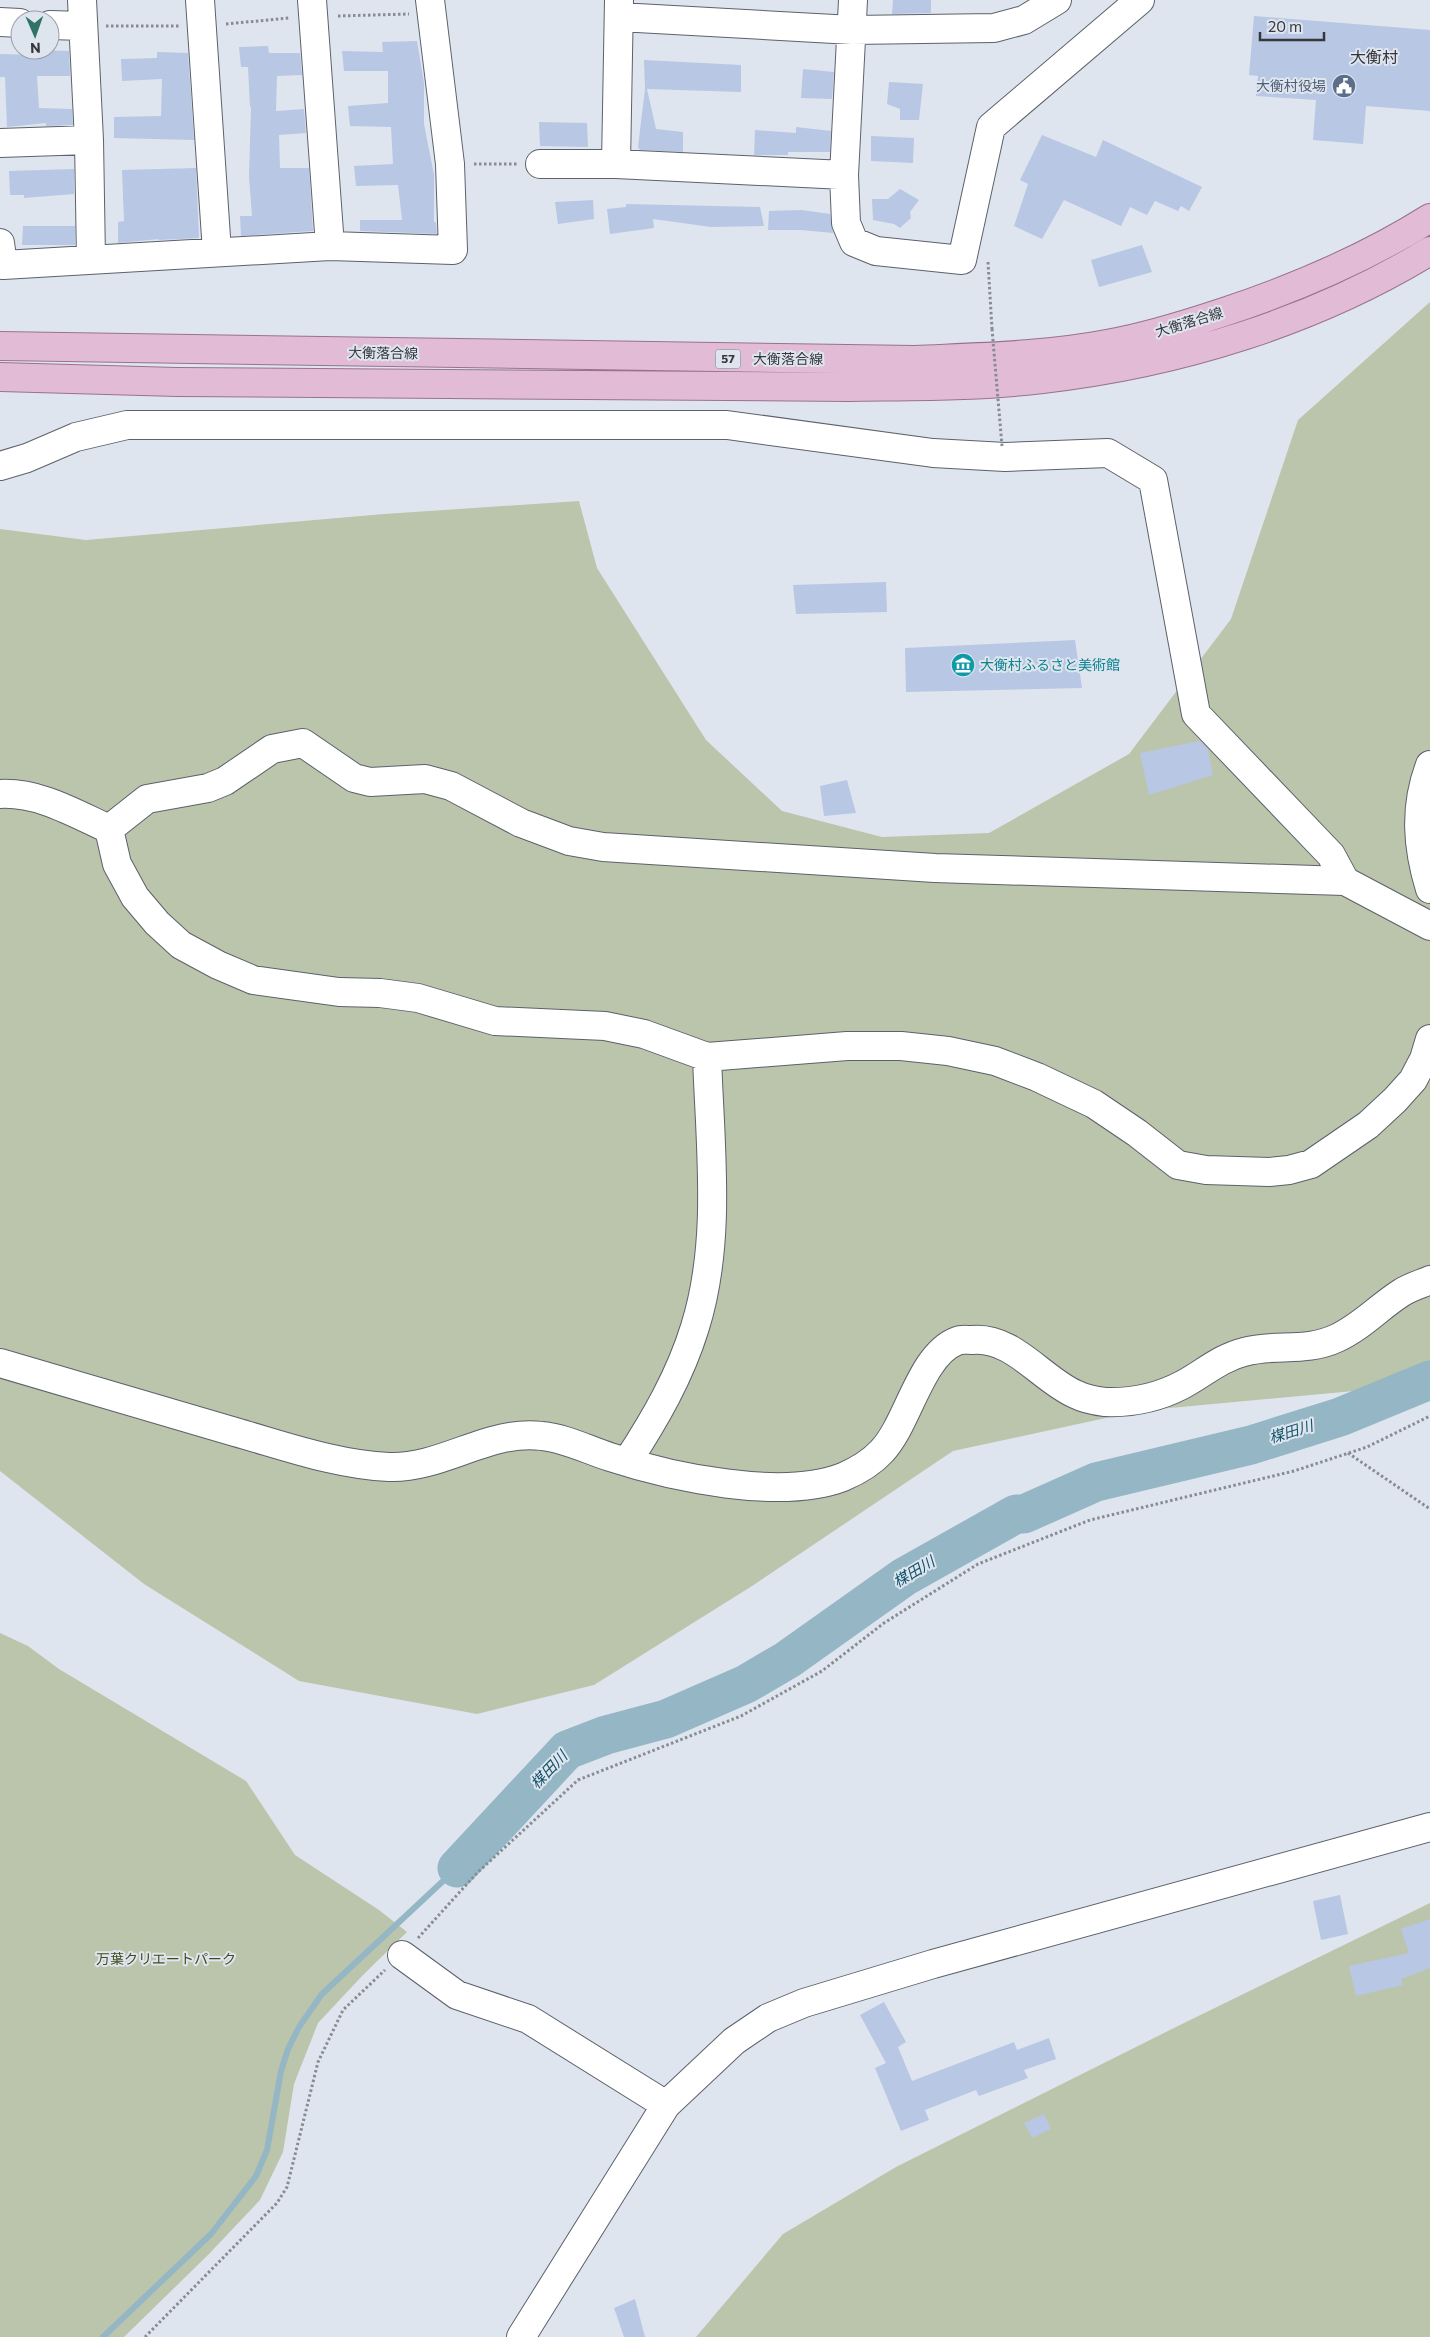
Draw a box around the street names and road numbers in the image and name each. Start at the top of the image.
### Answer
street label: 大衡落合線 [1153,303,1225,340]
street label: 大衡落合線 [348,343,418,362]
road number: 57 [716,349,740,368]
street label: 大衡落合線 [753,350,823,367]

